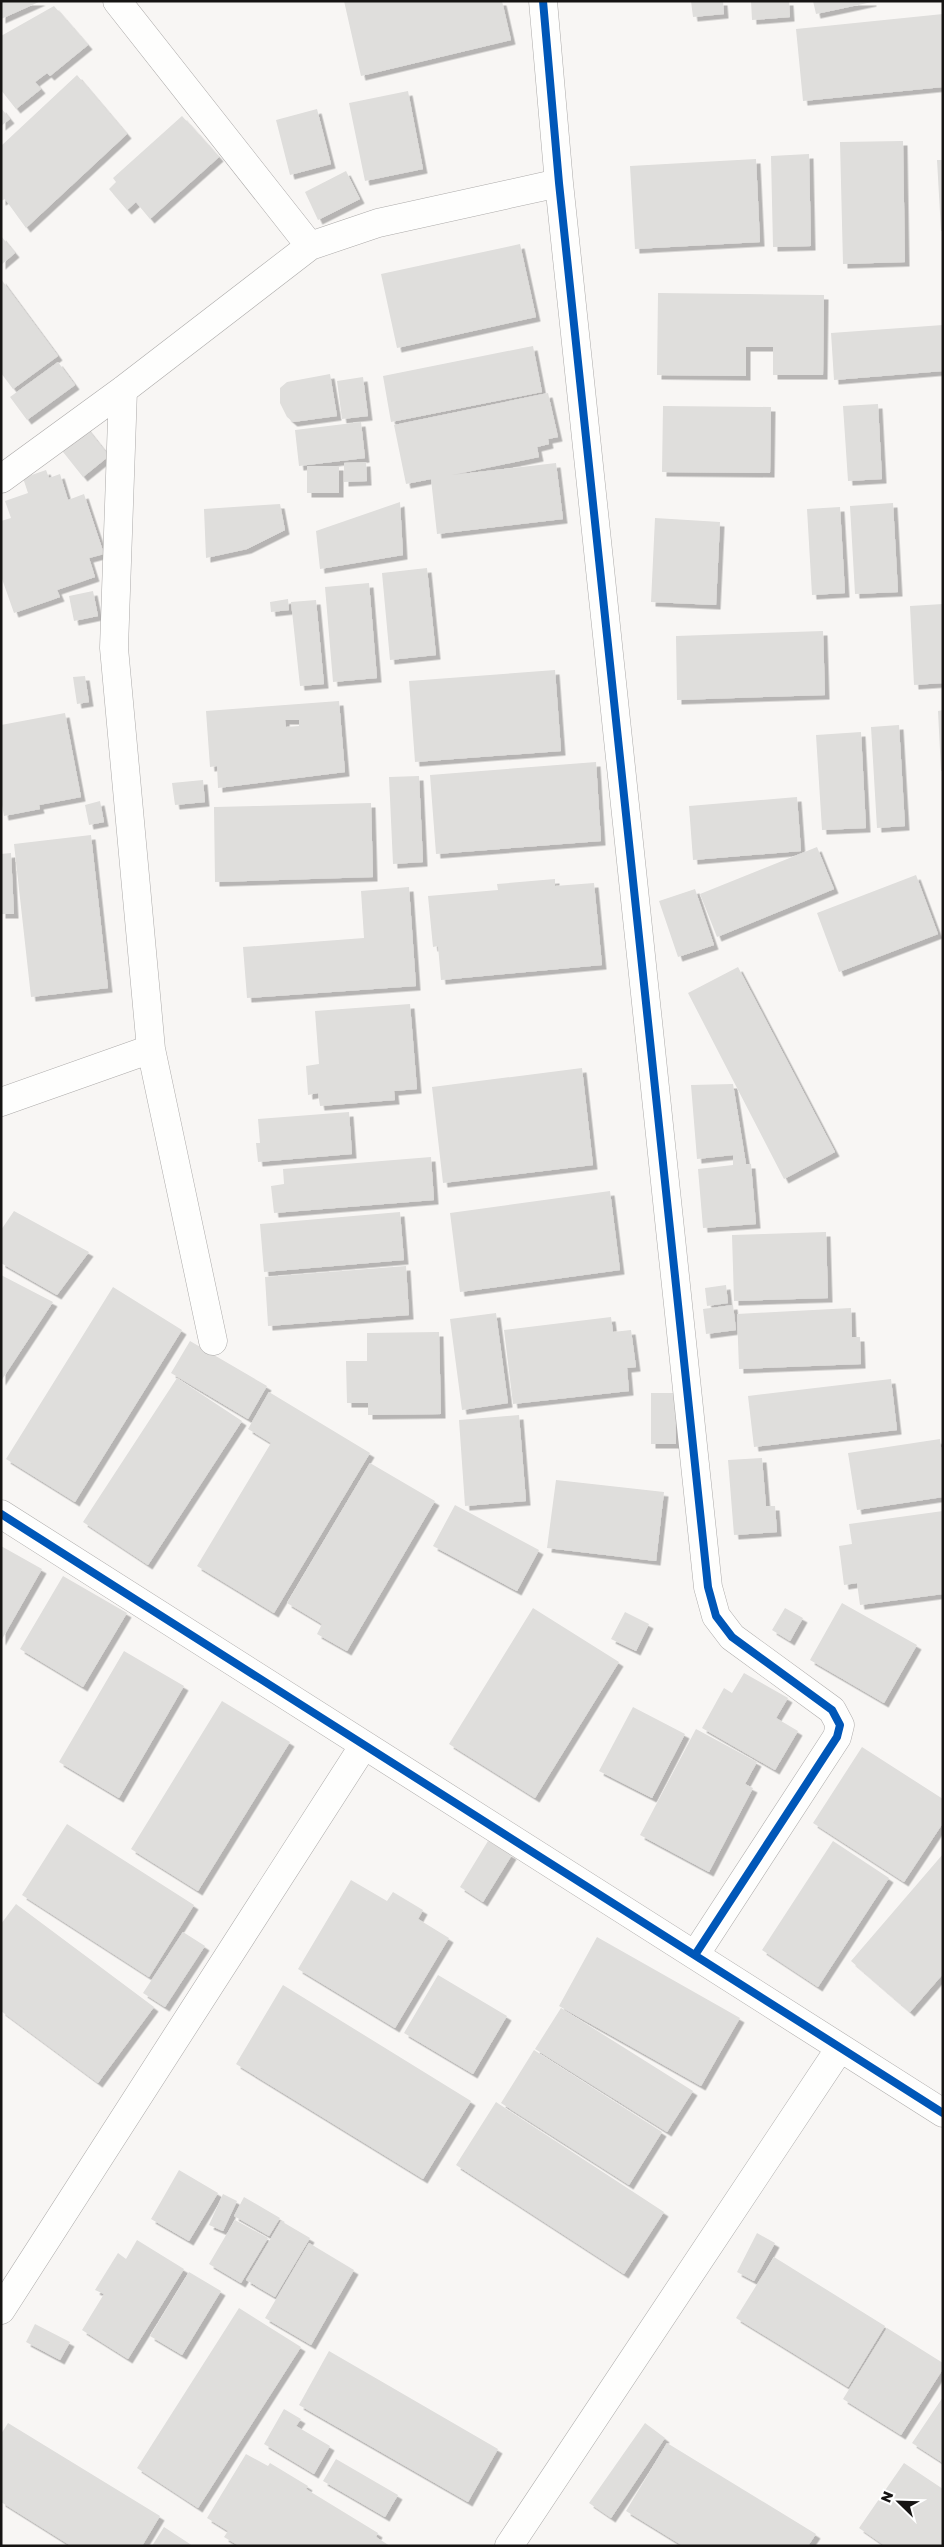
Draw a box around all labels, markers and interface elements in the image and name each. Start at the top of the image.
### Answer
north arrow [874,2477,924,2527]
text: N [877,2489,896,2505]

